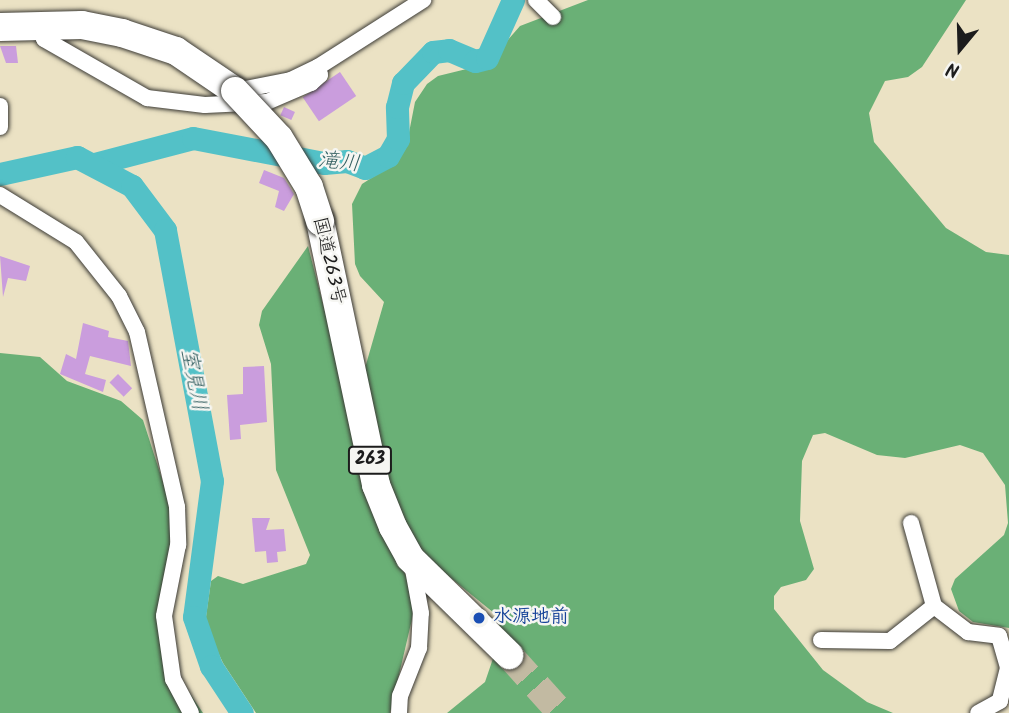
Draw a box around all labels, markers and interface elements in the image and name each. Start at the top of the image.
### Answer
north arrow [925,14,995,84]
text: N [943,53,964,85]
water label: 滝川 [317,148,361,178]
street label: 国道263号 [307,215,349,307]
water label: 室見川 [175,347,211,413]
road number: 263 [347,446,393,474]
place label: 水源地前 [493,607,569,629]
marker: 水源地前 [471,610,487,626]

